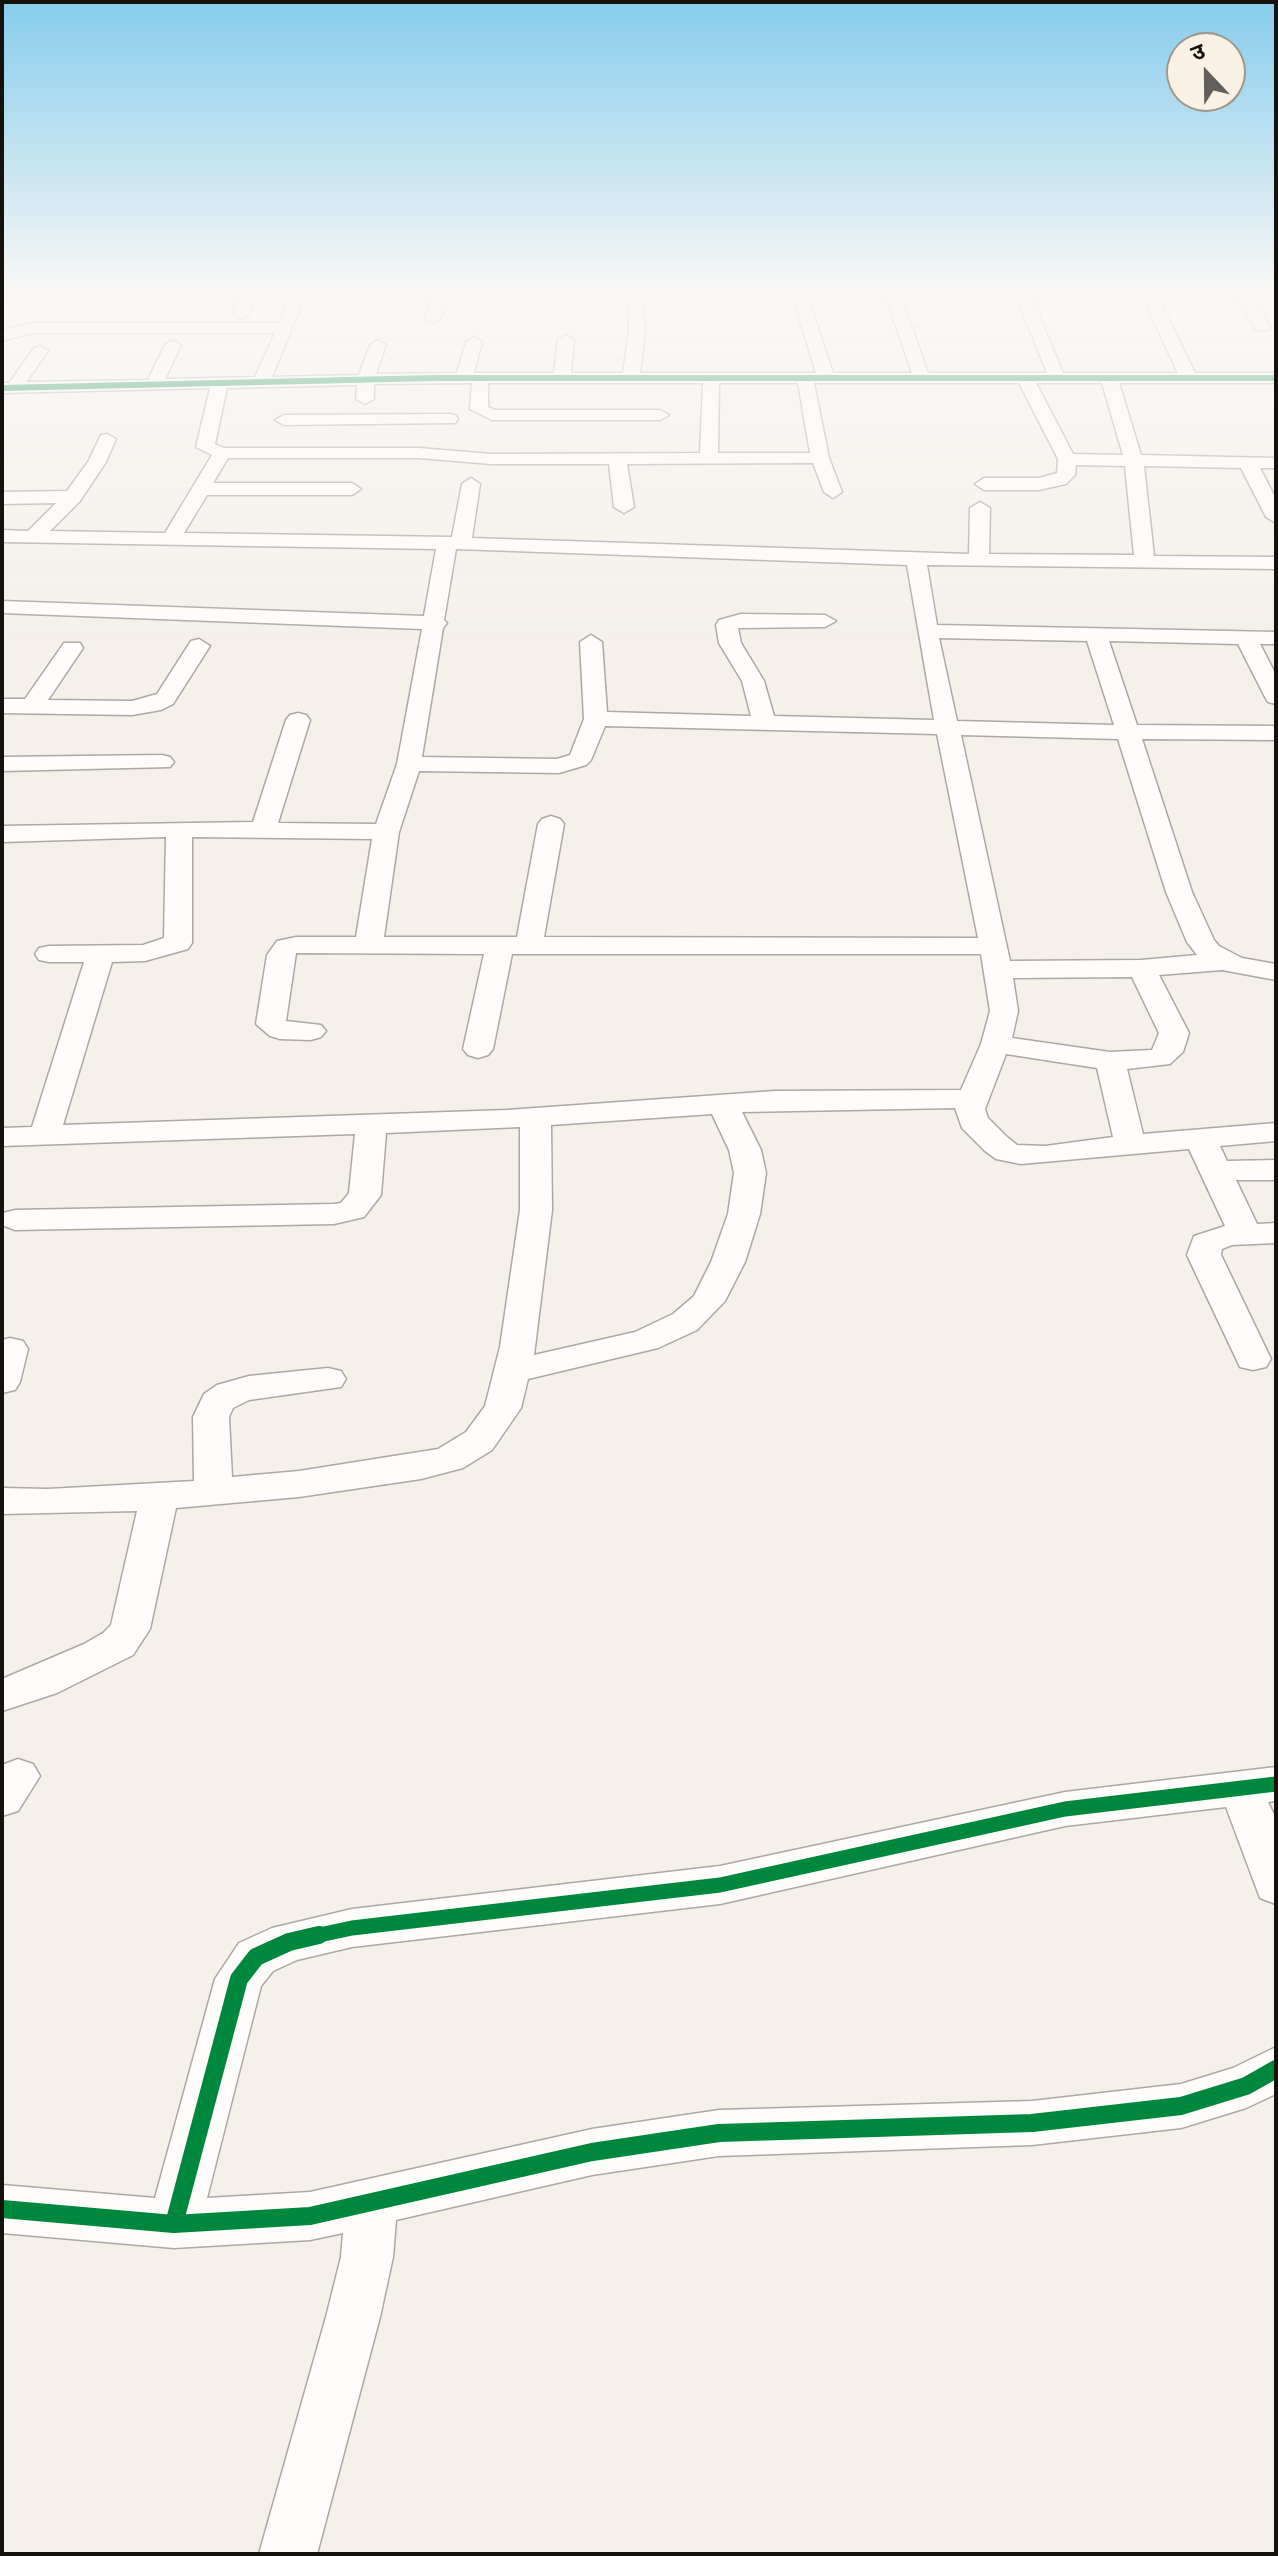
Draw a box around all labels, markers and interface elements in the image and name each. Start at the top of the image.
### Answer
north arrow [1166,32,1246,112]
text: उ [1185,33,1210,70]

